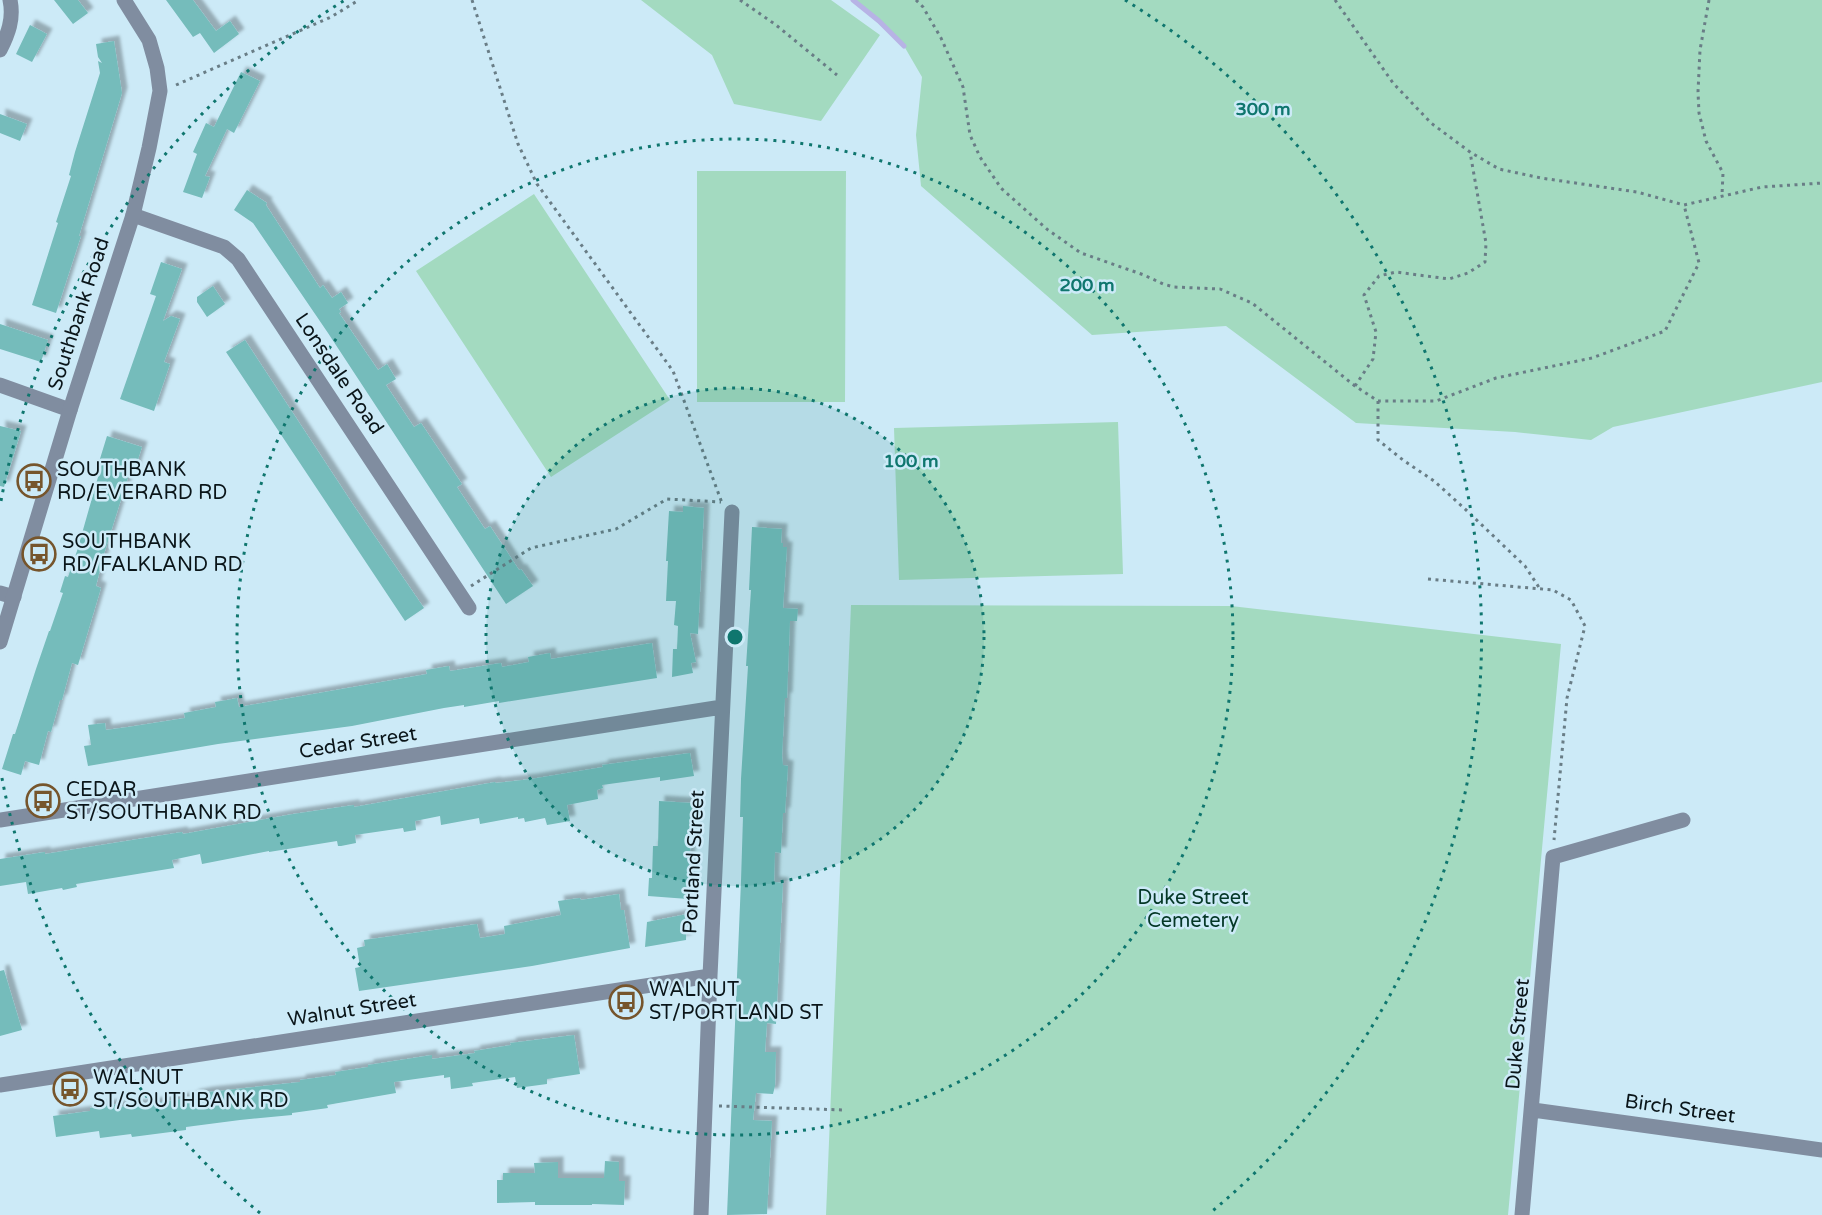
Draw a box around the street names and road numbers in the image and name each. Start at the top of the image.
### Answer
street label: Southbank Road [43,235,115,393]
street label: Lonsdale Road [290,309,388,439]
street label: Cedar Street [297,722,419,764]
street label: Portland Street [678,789,710,935]
street label: Duke Street [1501,977,1535,1091]
street label: Walnut Street [286,988,418,1032]
street label: Birch Street [1623,1089,1737,1129]

